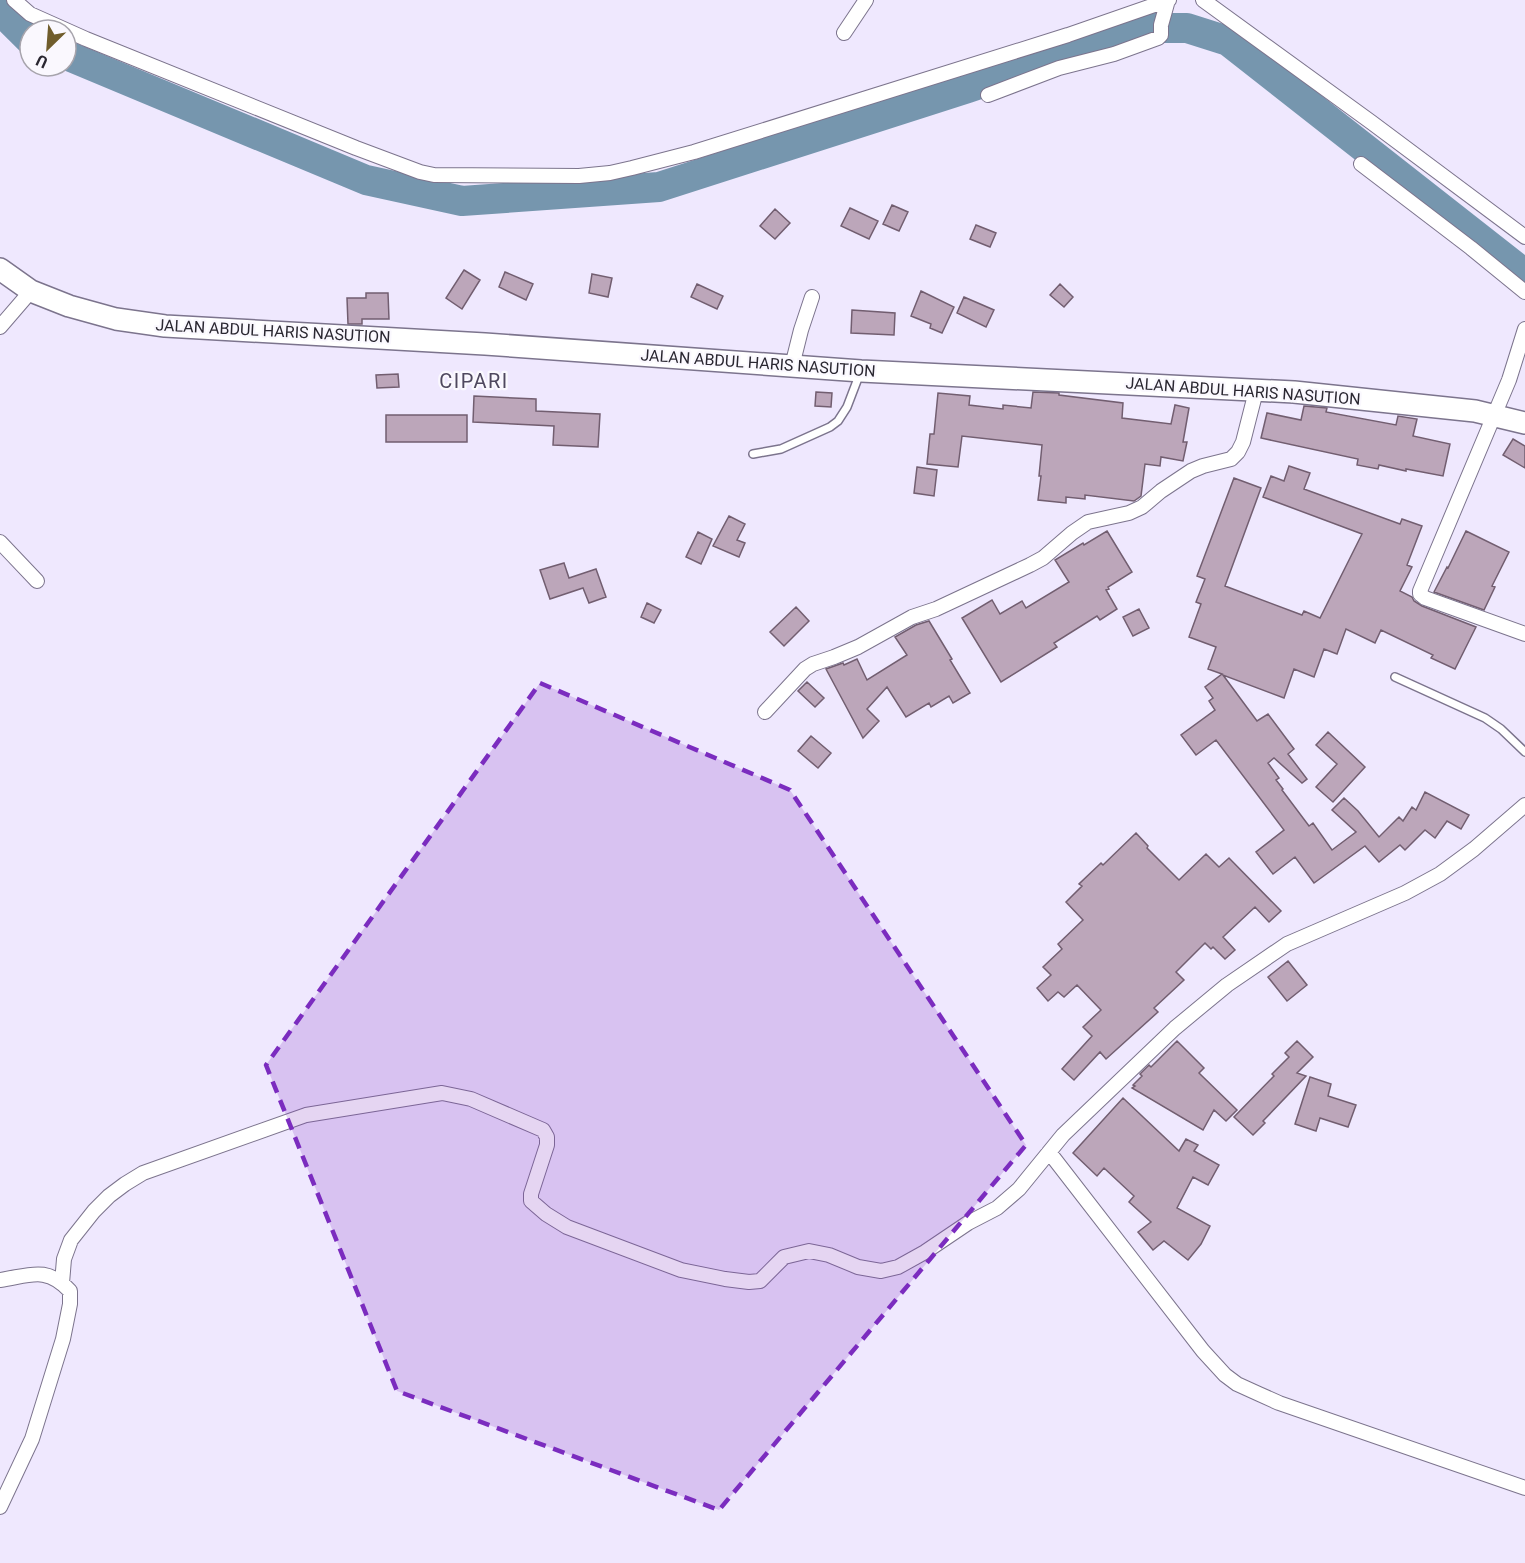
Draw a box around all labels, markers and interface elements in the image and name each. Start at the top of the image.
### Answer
north arrow [18,18,78,78]
text: U [33,50,51,72]
street label: JALAN ABDUL HARIS NASUTION [155,315,391,347]
street label: JALAN ABDUL HARIS NASUTION [640,345,876,381]
district label: CIPARI [439,369,509,393]
street label: JALAN ABDUL HARIS NASUTION [1125,373,1361,409]

